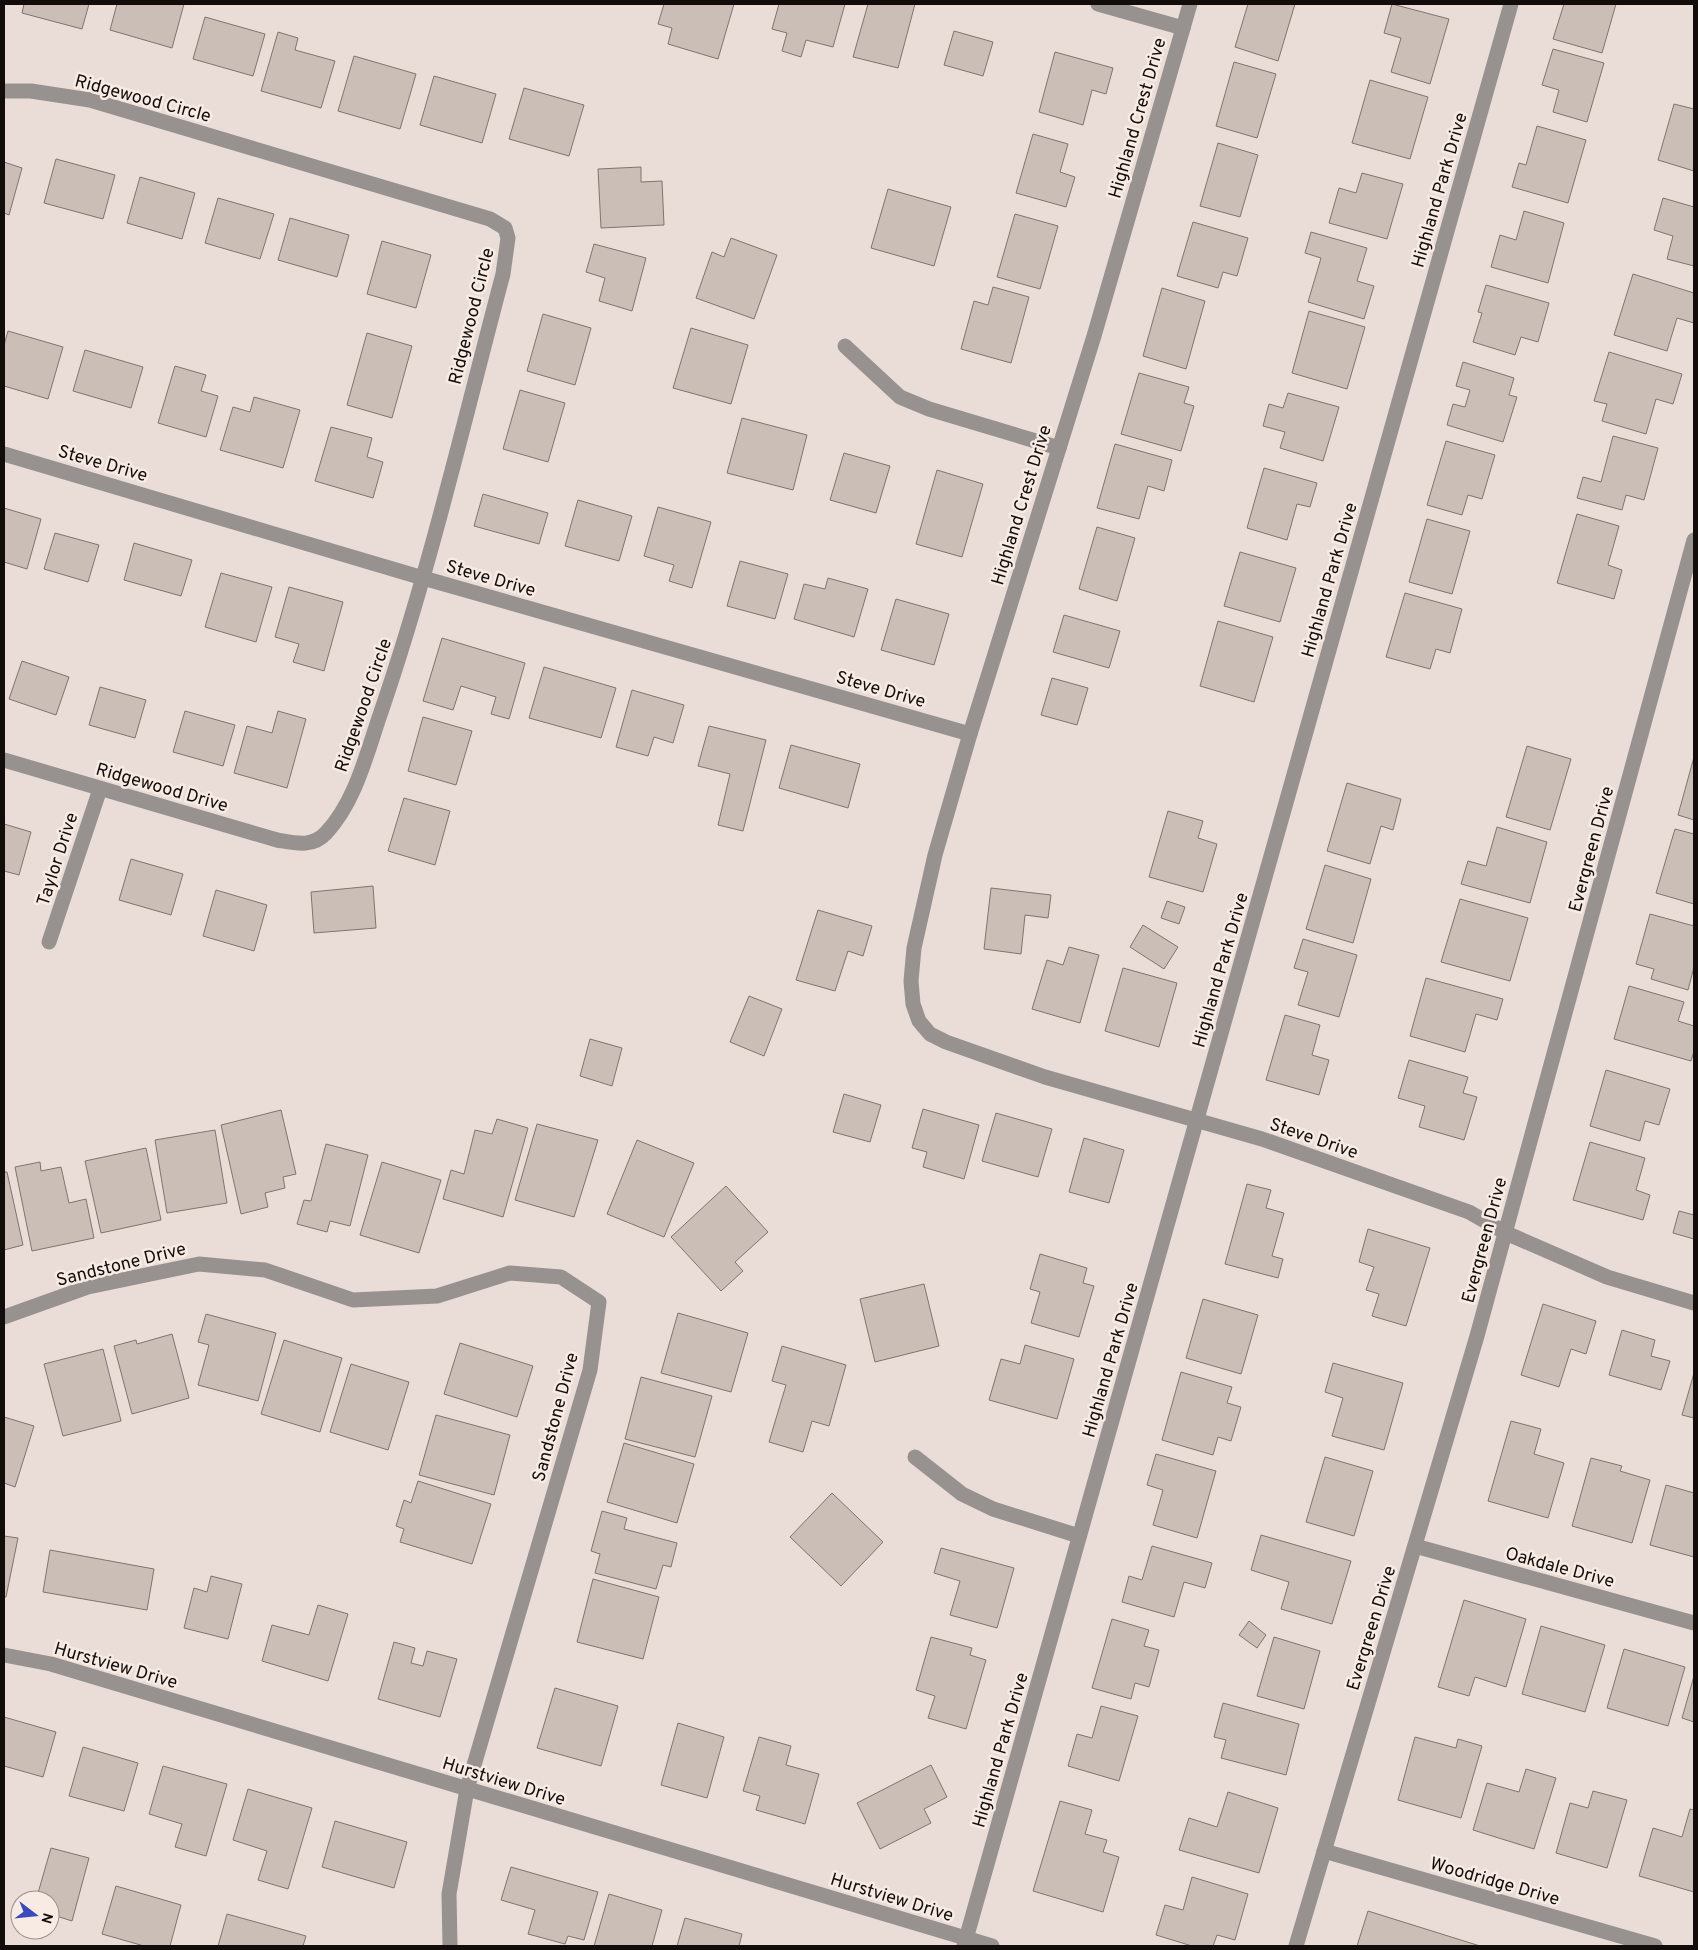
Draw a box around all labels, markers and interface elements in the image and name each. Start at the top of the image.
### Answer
street label: Highland Crest Drive [1104,35,1172,201]
street label: Ridgewood Circle [72,70,213,129]
street label: Highland Park Drive [1407,110,1474,271]
street label: Ridgewood Circle [444,246,501,387]
street label: Highland Crest Drive [987,423,1058,588]
street label: Steve Drive [55,441,150,488]
street label: Highland Park Drive [1297,500,1364,661]
street label: Steve Drive [443,556,538,603]
street label: Ridgewood Circle [331,636,398,775]
street label: Steve Drive [833,667,928,714]
street label: Ridgewood Drive [93,759,230,818]
street label: Evergreen Drive [1565,784,1620,915]
street label: Taylor Drive [33,810,84,909]
street label: Highland Park Drive [1188,890,1255,1051]
street label: Steve Drive [1266,1114,1361,1165]
street label: Evergreen Drive [1458,1175,1513,1306]
street label: Sandstone Drive [54,1238,189,1293]
street label: Highland Park Drive [1078,1280,1145,1441]
street label: Sandstone Drive [528,1350,585,1485]
street label: Oakdale Drive [1502,1543,1617,1594]
street label: Evergreen Drive [1343,1563,1402,1694]
street label: Hurstview Drive [51,1638,180,1695]
street label: Highland Park Drive [968,1670,1035,1831]
street label: Hurstview Drive [439,1753,568,1812]
street label: Woodridge Drive [1427,1853,1562,1912]
street label: Hurstview Drive [827,1869,956,1928]
north arrow [10,1890,60,1940]
text: N [36,1911,56,1925]

